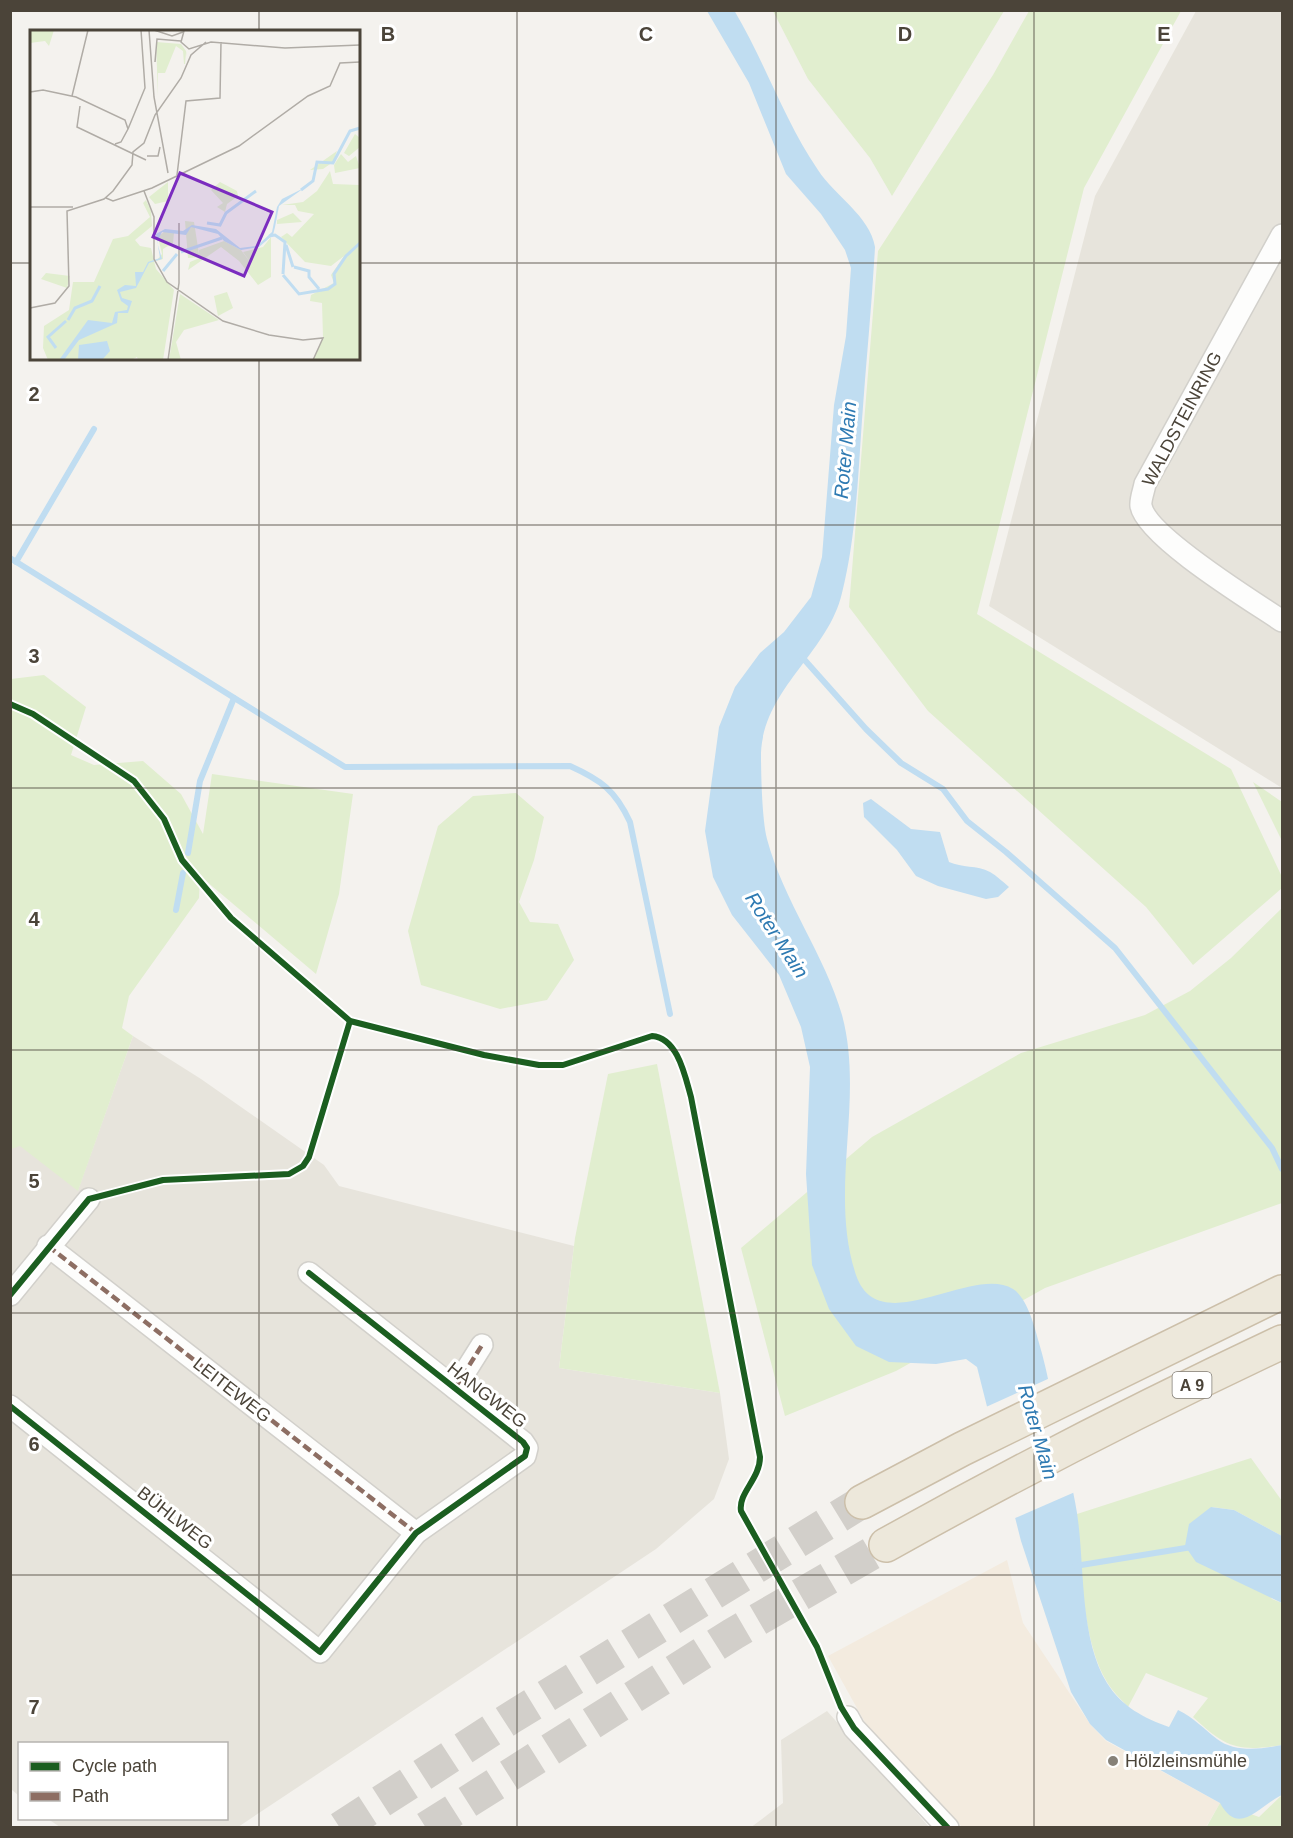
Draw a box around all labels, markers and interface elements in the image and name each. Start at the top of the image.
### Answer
text: B [381,23,395,45]
text: C [639,23,653,45]
text: D [898,23,912,45]
text: E [1157,23,1171,45]
inset map [30,30,360,360]
street label: WALDSTEINRING [1138,348,1226,490]
text: 2 [28,383,40,405]
water label: Roter Main [830,400,860,500]
text: 3 [28,645,40,667]
water label: Roter Main [741,888,813,982]
text: 4 [28,908,40,930]
text: 5 [28,1170,40,1192]
street label: LEITEWEG [189,1353,275,1427]
street label: HANGWEG [443,1358,531,1432]
road number: A 9 [1172,1372,1212,1398]
water label: Roter Main [1014,1382,1062,1482]
text: 6 [28,1433,40,1455]
street label: BÜHLWEG [134,1483,216,1553]
text: 7 [28,1696,40,1718]
legend [18,1742,228,1820]
place label: Hölzleinsmühle [1125,1751,1247,1771]
marker: Hölzleinsmühle [1106,1754,1120,1768]
text: Cycle path [72,1756,157,1776]
text: Path [72,1786,109,1806]

